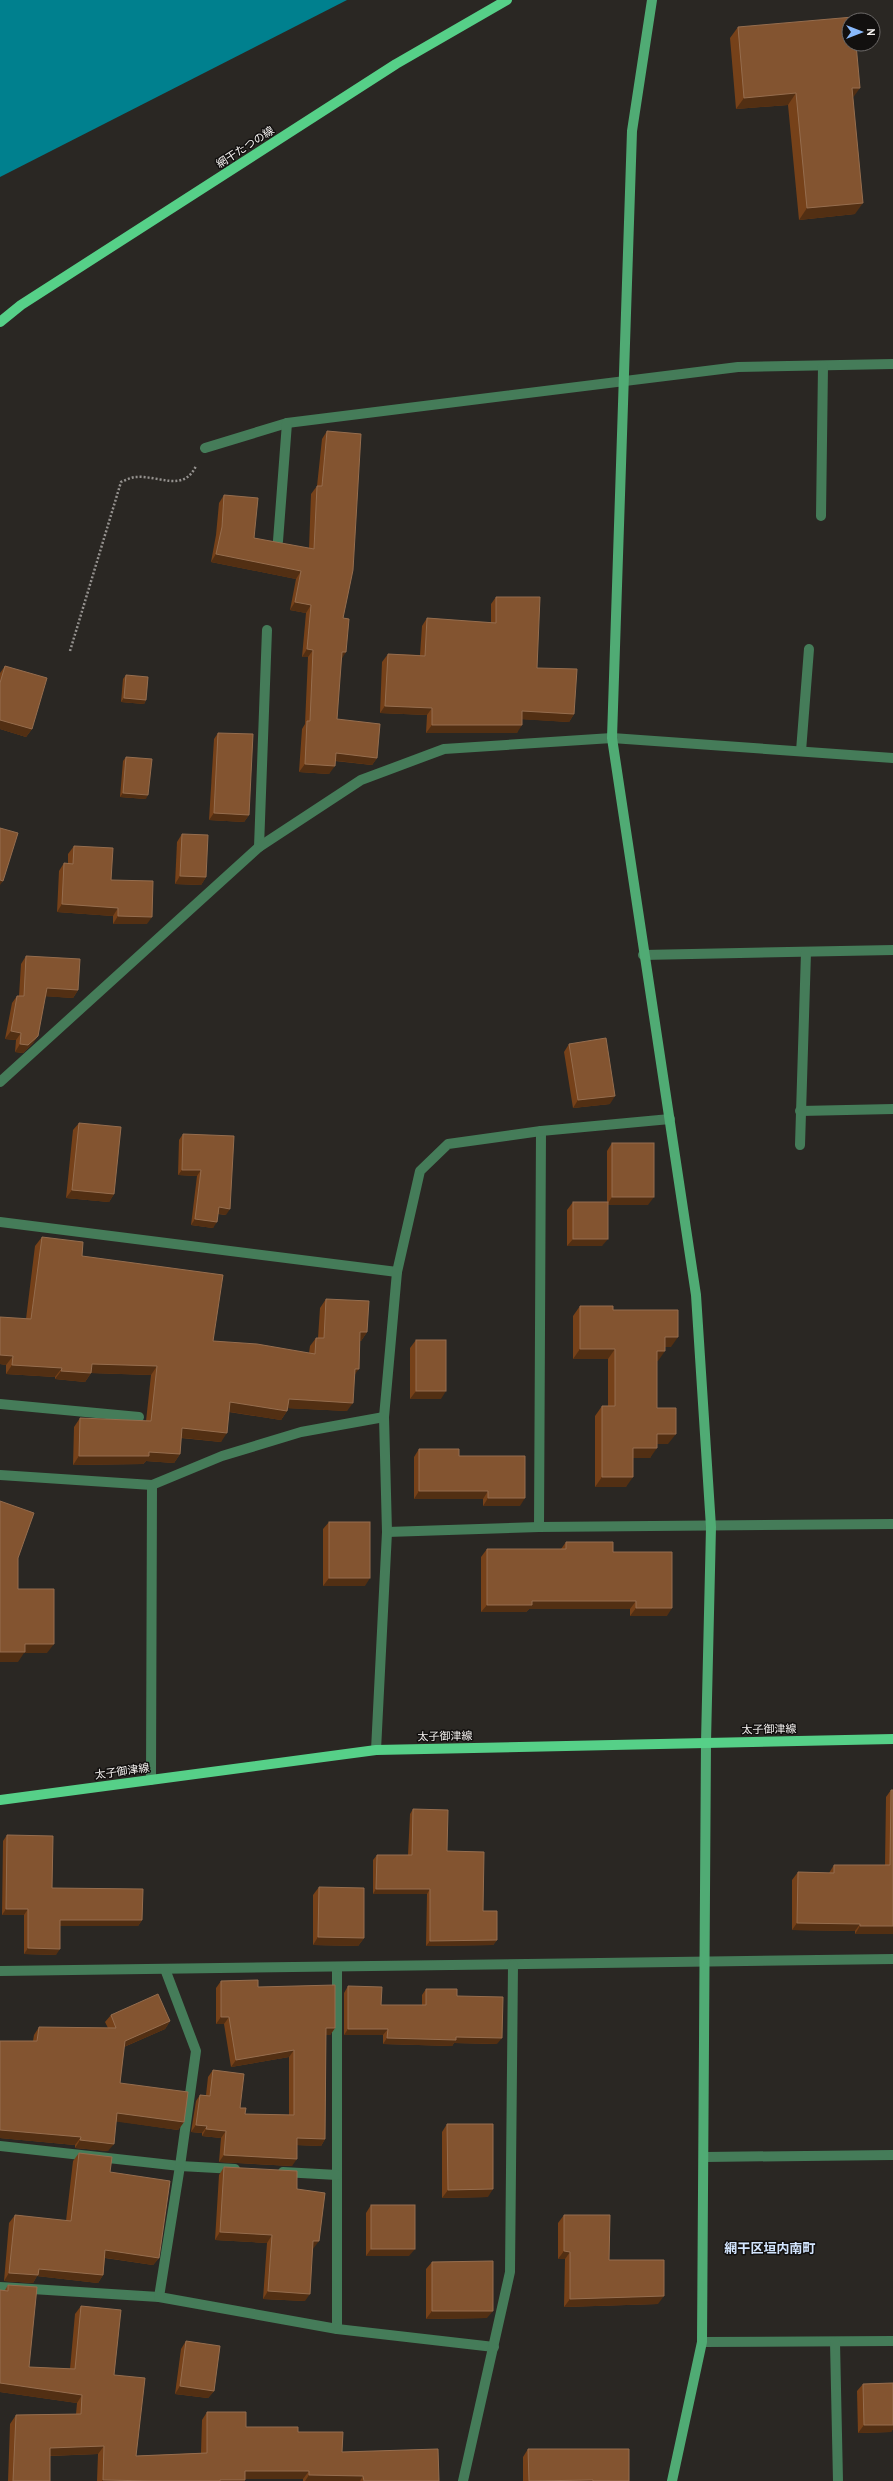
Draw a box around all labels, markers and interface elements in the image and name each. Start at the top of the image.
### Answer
north arrow [841,12,881,52]
text: N [864,28,878,36]
street label: 網干たつの線 [214,123,276,171]
street label: 太子御津線 [741,1722,797,1736]
street label: 太子御津線 [417,1729,473,1743]
street label: 太子御津線 [94,1760,150,1782]
district label: 網干区垣内南町 [723,2240,816,2257]

